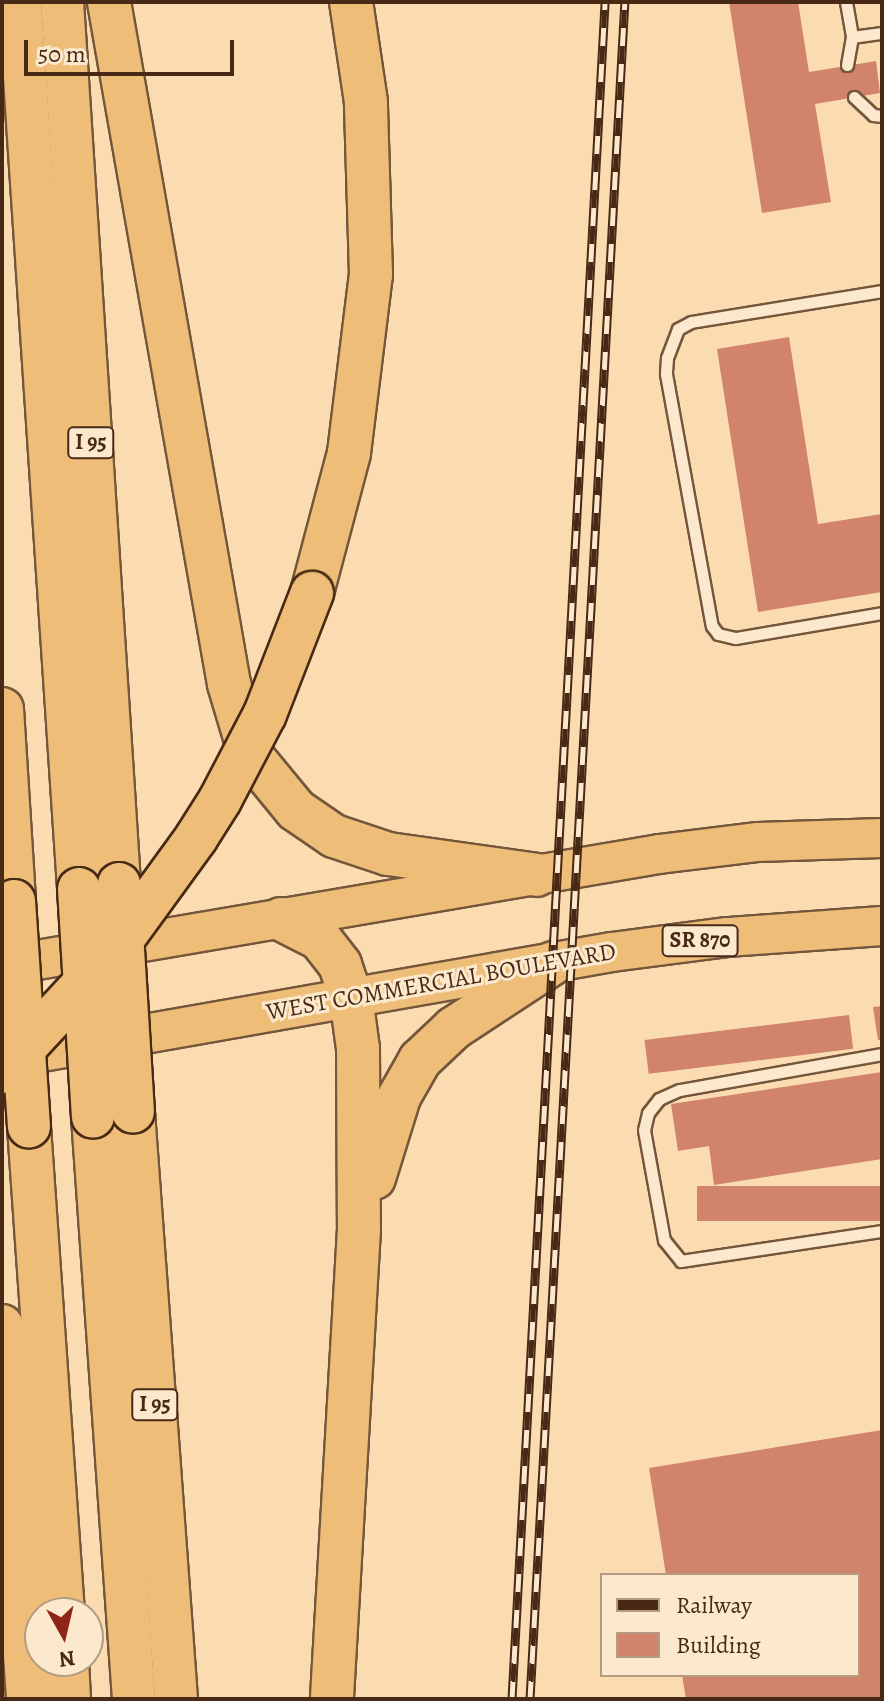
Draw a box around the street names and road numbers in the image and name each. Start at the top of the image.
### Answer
road number: I 95 [67,425,115,461]
road number: SR 870 [660,923,740,959]
street label: WEST COMMERCIAL BOULEVARD [264,937,618,1027]
road number: I 95 [131,1387,179,1423]

